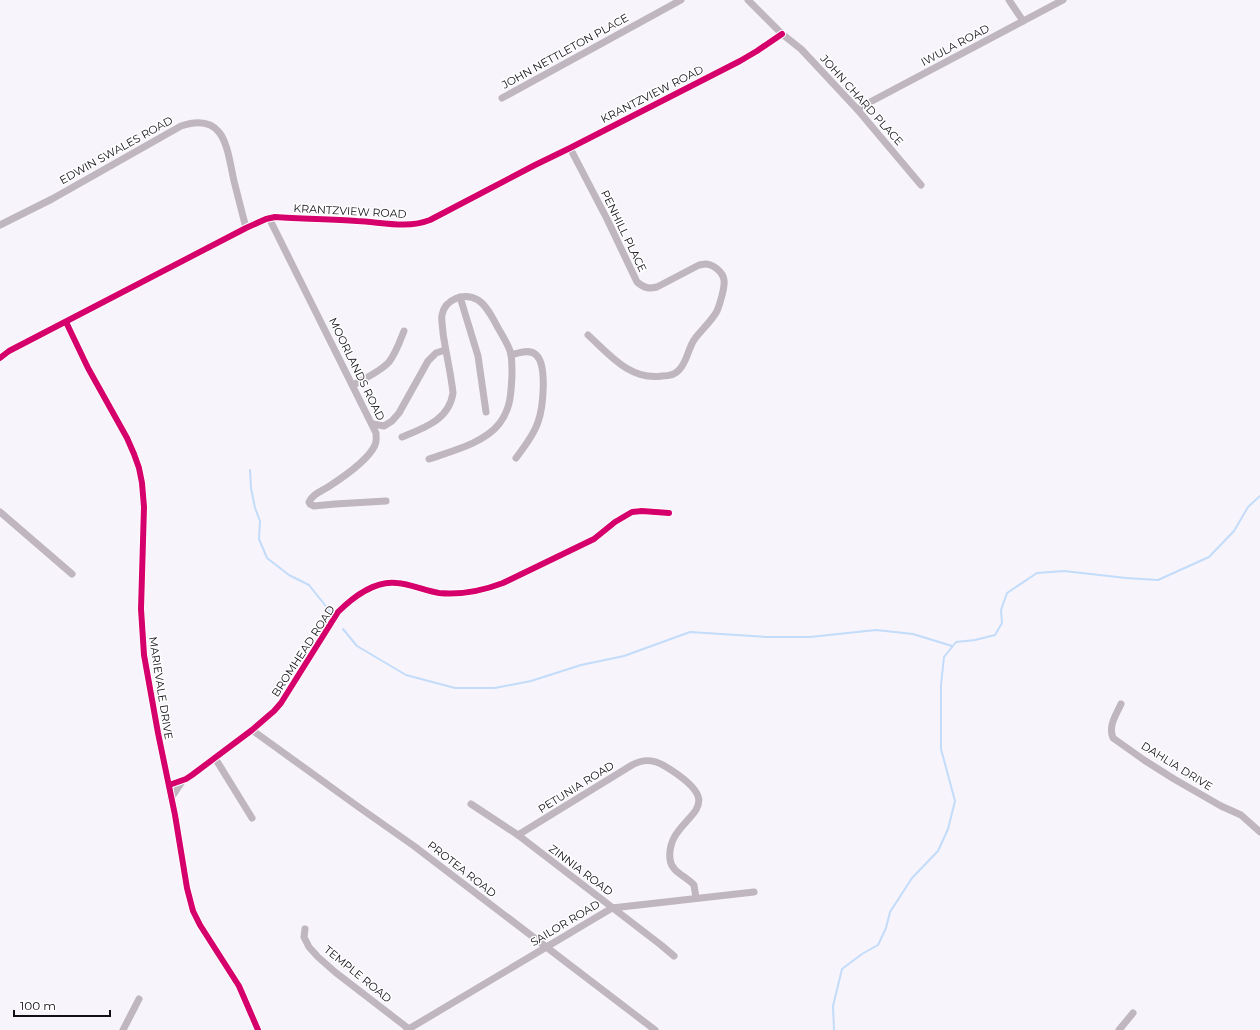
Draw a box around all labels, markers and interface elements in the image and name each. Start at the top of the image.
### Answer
street label: JOHN NETTLETON PLACE [498,10,631,92]
street label: IWULA ROAD [918,21,992,69]
street label: JOHN CHARD PLACE [817,51,906,148]
street label: KRANTZVIEW ROAD [598,62,706,126]
street label: EDWIN SWALES ROAD [57,113,175,187]
street label: PENHILL PLACE [598,188,650,274]
street label: KRANTZVIEW ROAD [293,201,407,221]
street label: MOORLANDS ROAD [326,315,388,423]
street label: BROMHEAD ROAD [268,603,338,699]
street label: MARIEVALE DRIVE [146,636,176,740]
street label: DAHLIA DRIVE [1139,738,1215,794]
street label: PETUNIA ROAD [535,758,617,816]
street label: PROTEA ROAD [425,838,499,900]
street label: ZINNIA ROAD [546,841,616,899]
street label: SAILOR ROAD [528,897,602,949]
street label: TEMPLE ROAD [321,943,395,1005]
scale bar [14,992,110,1018]
text: 100 m [20,998,56,1013]

